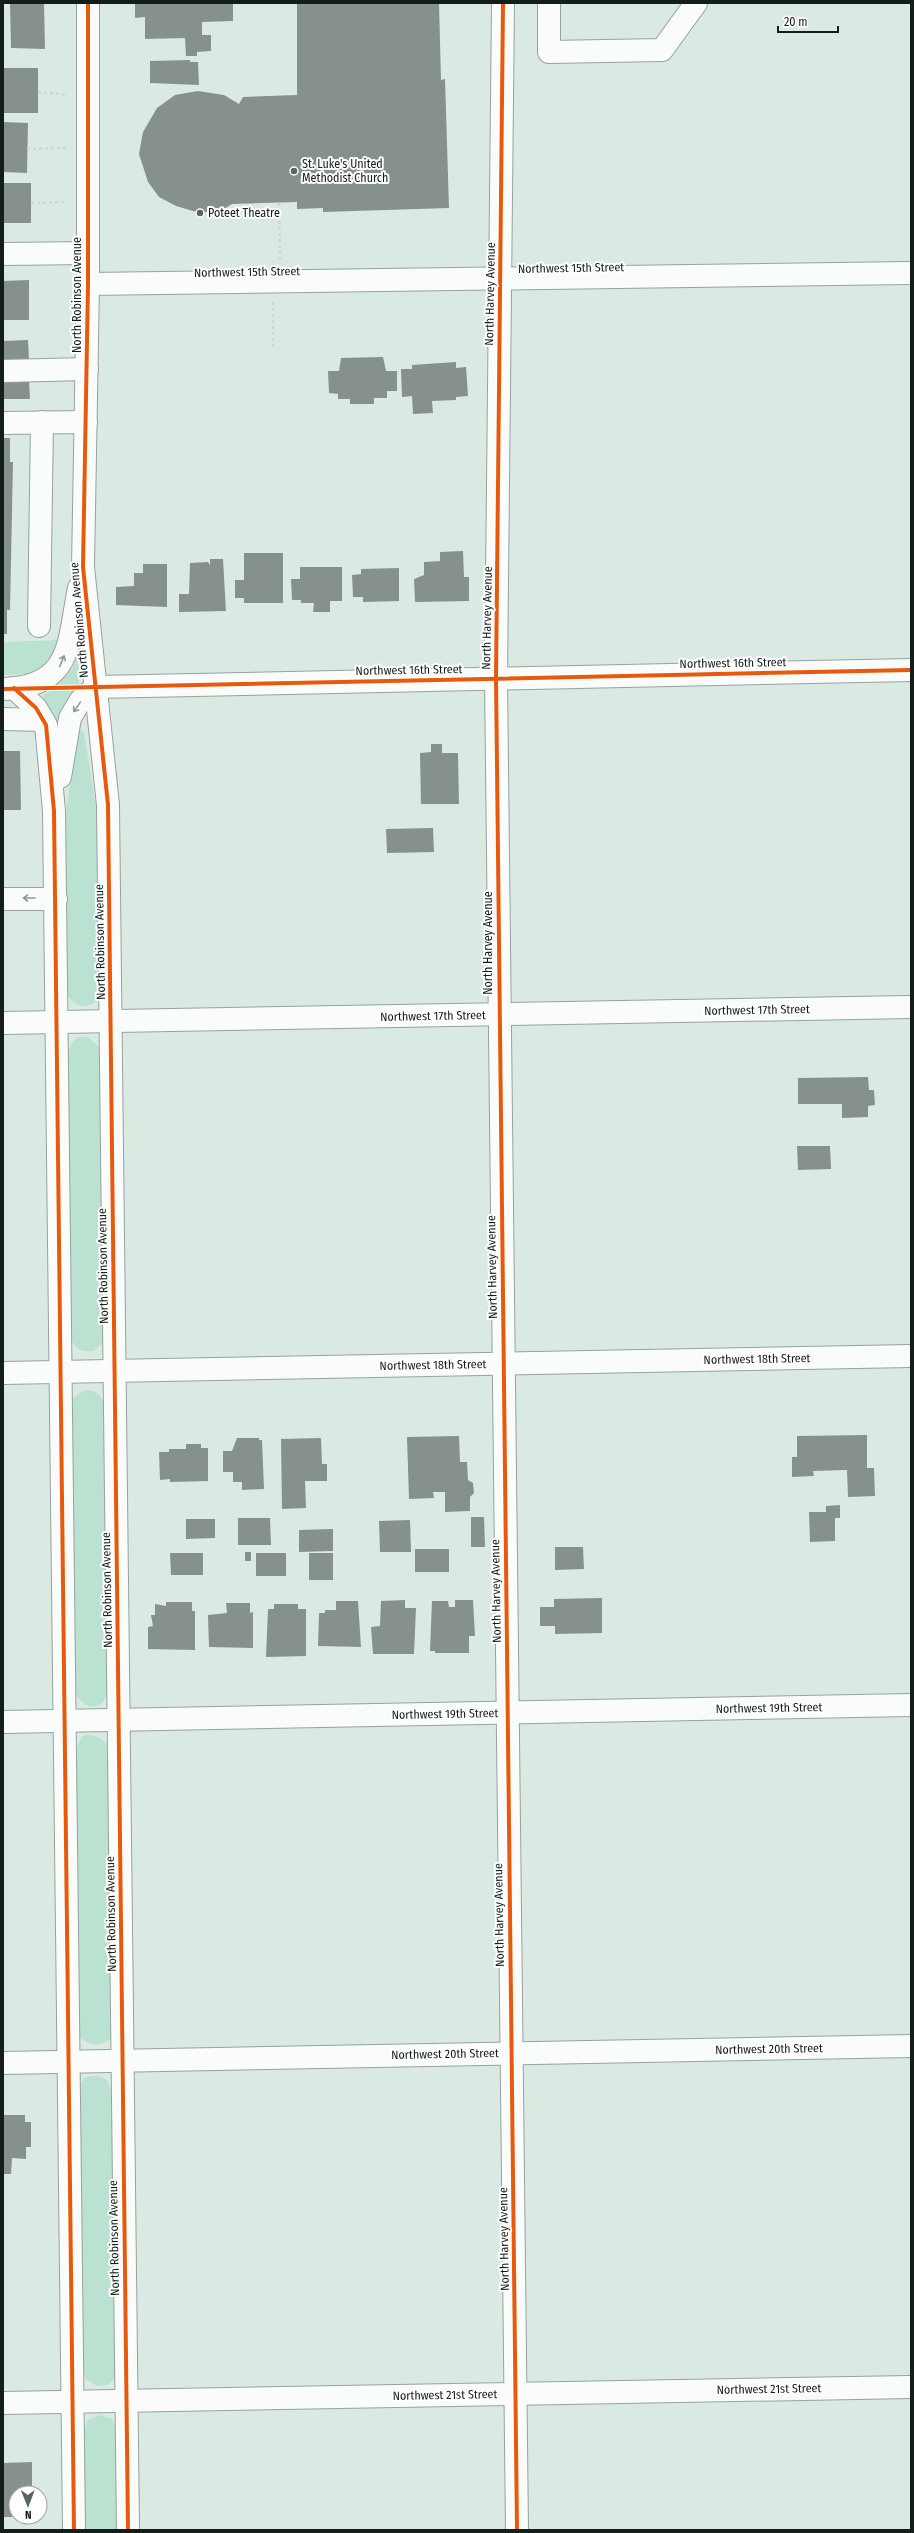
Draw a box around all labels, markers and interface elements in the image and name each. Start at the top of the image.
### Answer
scale bar [778,8,838,34]
text: 20 m [784,15,808,29]
place label: St. Luke's United Methodist Church [302,157,388,185]
marker: St. Luke's United Methodist Church [289,166,299,176]
place label: Poteet Theatre [208,206,280,220]
marker: Poteet Theatre [195,208,205,218]
street label: North Robinson Avenue [70,237,84,353]
street label: North Harvey Avenue [482,242,498,346]
street label: Northwest 15th Street [518,260,624,276]
street label: Northwest 15th Street [194,264,300,280]
street label: North Robinson Avenue [67,562,91,678]
street label: North Harvey Avenue [479,566,495,670]
one-way arrow [59,655,67,667]
street label: Northwest 16th Street [679,655,787,671]
street label: Northwest 16th Street [355,662,463,678]
one-way arrow [73,701,81,712]
street label: North Robinson Avenue [92,884,108,1000]
street label: North Harvey Avenue [481,891,495,995]
one-way arrow [23,894,36,902]
street label: Northwest 17th Street [704,1002,810,1018]
street label: Northwest 17th Street [380,1008,486,1024]
street label: North Robinson Avenue [95,1208,111,1324]
street label: North Harvey Avenue [484,1215,500,1319]
street label: Northwest 18th Street [703,1351,811,1367]
street label: Northwest 18th Street [379,1357,487,1373]
street label: North Robinson Avenue [99,1532,115,1648]
street label: North Harvey Avenue [488,1539,504,1643]
street label: Northwest 19th Street [715,1700,823,1716]
street label: Northwest 19th Street [391,1706,499,1722]
street label: North Robinson Avenue [103,1856,119,1972]
street label: North Harvey Avenue [491,1863,507,1967]
street label: Northwest 20th Street [715,2041,823,2057]
street label: Northwest 20th Street [391,2046,499,2062]
street label: North Robinson Avenue [106,2180,122,2296]
street label: North Harvey Avenue [496,2187,512,2291]
street label: Northwest 21st Street [716,2381,822,2397]
street label: Northwest 21st Street [392,2387,498,2403]
north arrow [8,2485,48,2525]
text: N [25,2508,32,2521]

